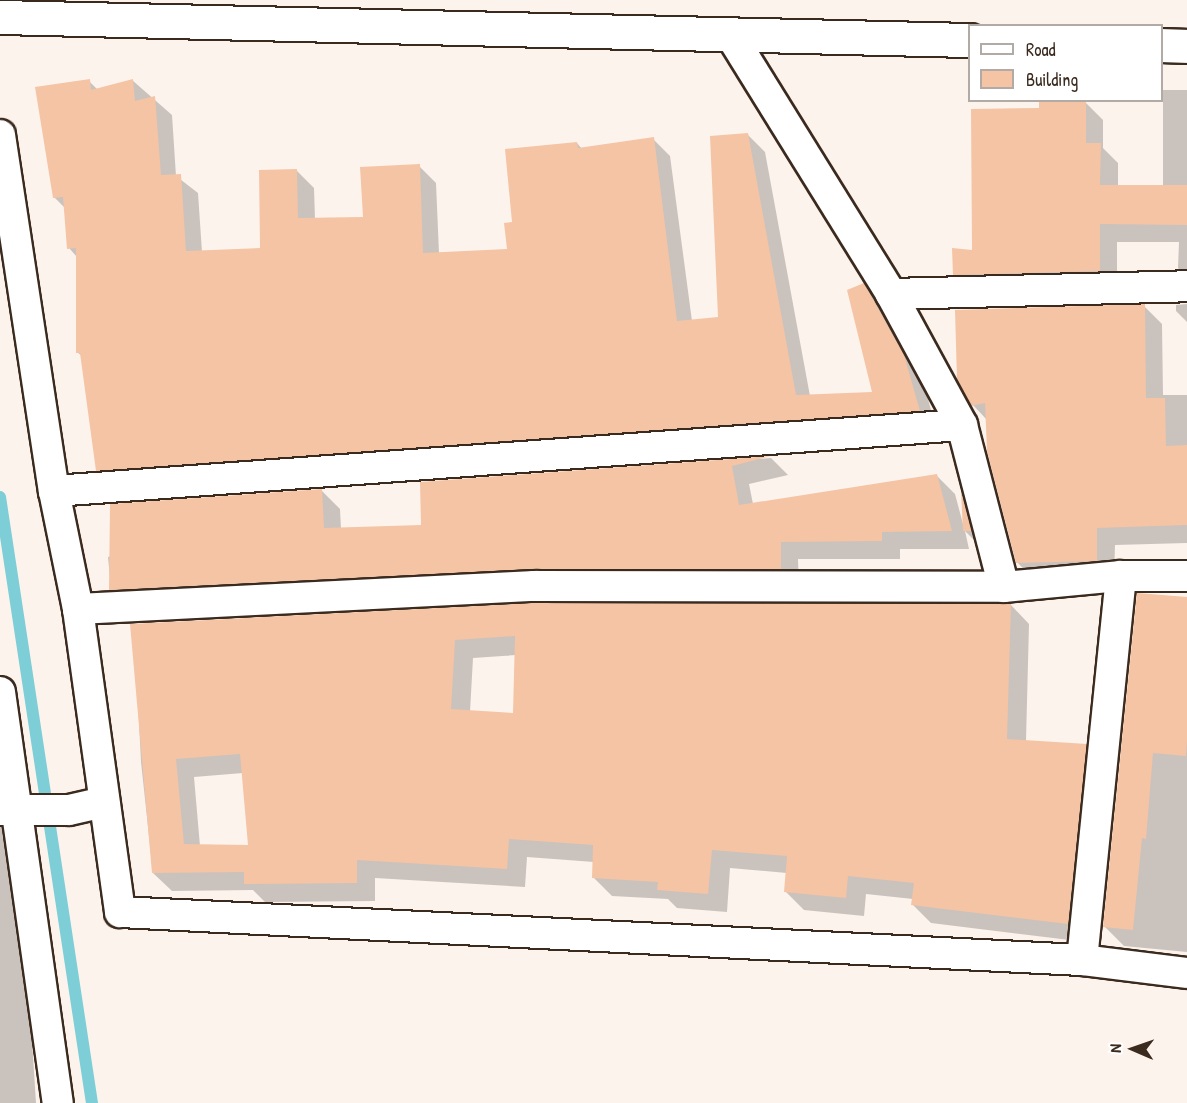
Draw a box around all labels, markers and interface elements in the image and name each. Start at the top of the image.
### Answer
legend [968,24,1163,102]
text: Road [1026,37,1056,62]
text: Building [1026,67,1078,92]
north arrow [1103,1019,1163,1079]
text: N [1104,1044,1126,1053]

